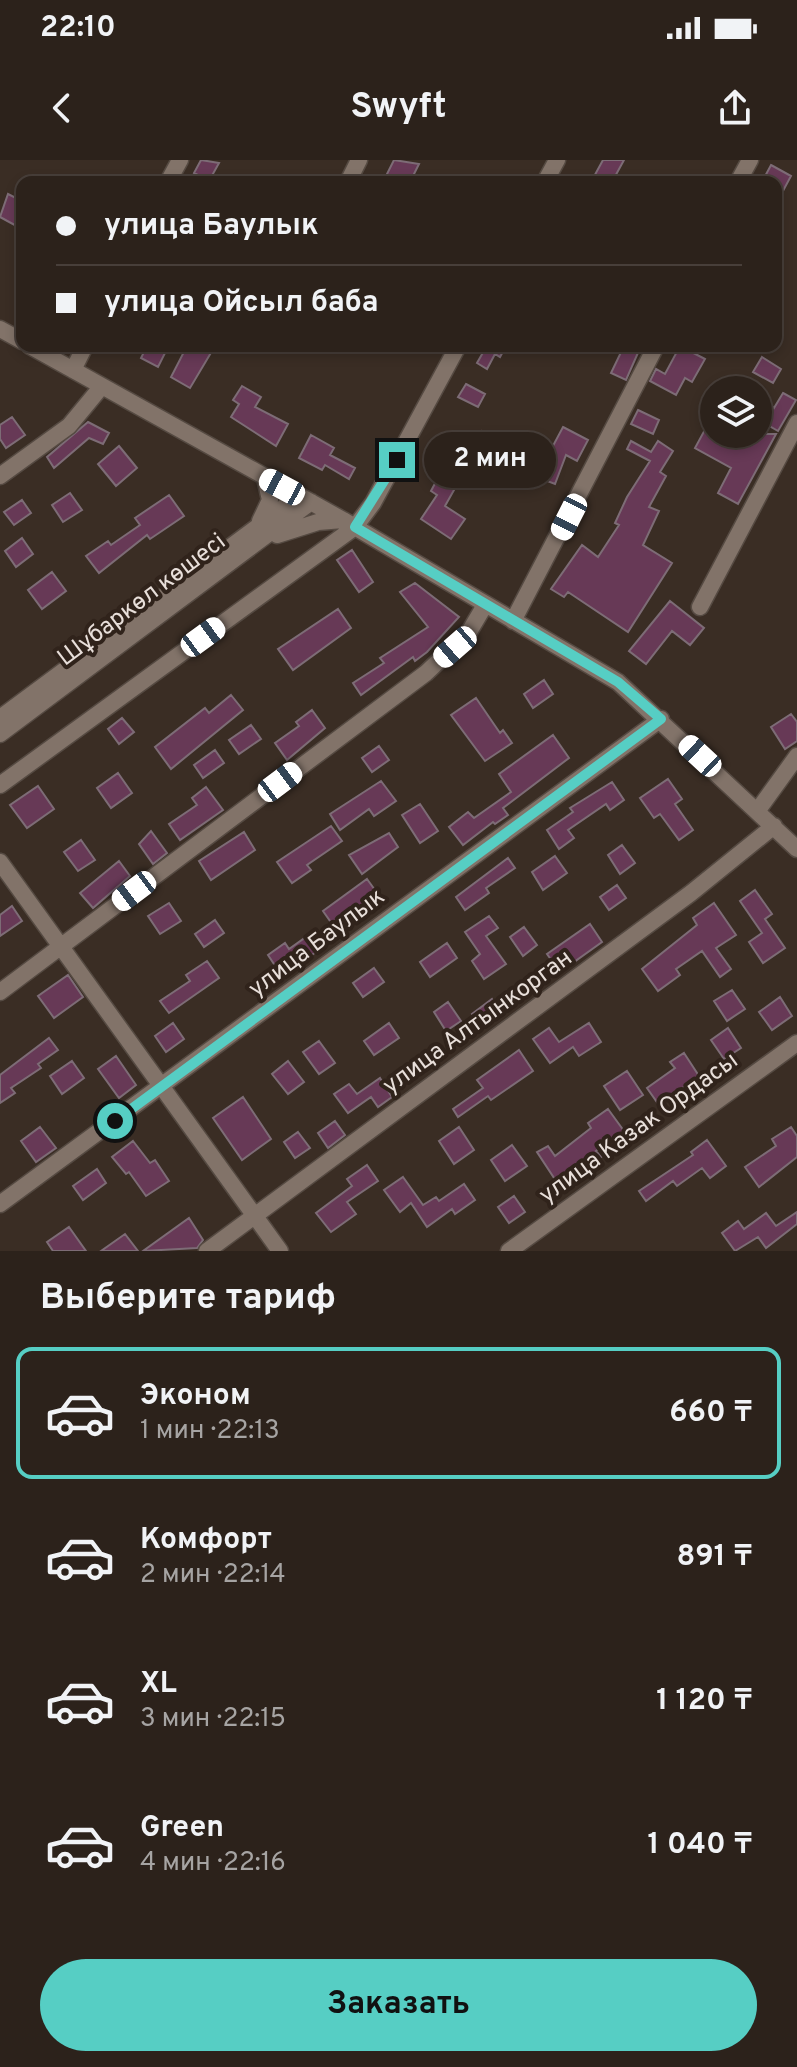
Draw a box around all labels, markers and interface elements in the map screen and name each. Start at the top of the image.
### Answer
text: 22:10 [40,10,116,47]
text: Swyft [350,85,447,131]
icon: back [40,86,84,130]
icon: share [713,86,757,130]
text: улица Баулык [104,208,319,245]
text: улица Ойсыл баба [104,285,379,322]
map controls [700,376,772,448]
button: layers [700,376,772,448]
callout: 2 мин [425,432,557,488]
route end [379,442,415,478]
text: 2 мин [453,443,527,476]
car [255,465,309,509]
car [547,490,591,544]
street label: Шұбаркөл көшесі [52,528,232,674]
car [177,613,229,661]
car [429,622,481,672]
car [674,731,726,781]
car [254,758,306,806]
car [108,867,160,915]
street label: улица Баулык [243,883,391,1005]
street label: улица Алтынкорган [377,944,579,1102]
street label: улица Казак Ордасы [534,1046,745,1211]
route start [97,1103,133,1139]
text: Выберите тариф [40,1276,336,1322]
icon: car [44,1377,116,1449]
text: Эконом [140,1378,251,1415]
text: 660 ₸ [669,1395,753,1432]
text: 1 мин · 22:13 [140,1415,280,1448]
icon: car [44,1521,116,1593]
text: Комфорт [140,1522,272,1559]
text: 891 ₸ [677,1539,753,1576]
text: 2 мин · 22:14 [140,1559,286,1592]
icon: car [44,1665,116,1737]
text: XL [140,1666,177,1703]
text: 1 120 ₸ [656,1683,753,1720]
text: 3 мин · 22:15 [140,1703,286,1736]
icon: car [44,1809,116,1881]
text: Green [140,1810,224,1847]
text: 1 040 ₸ [648,1827,753,1864]
text: 4 мин · 22:16 [140,1847,286,1880]
button: Заказать [40,1959,757,2051]

